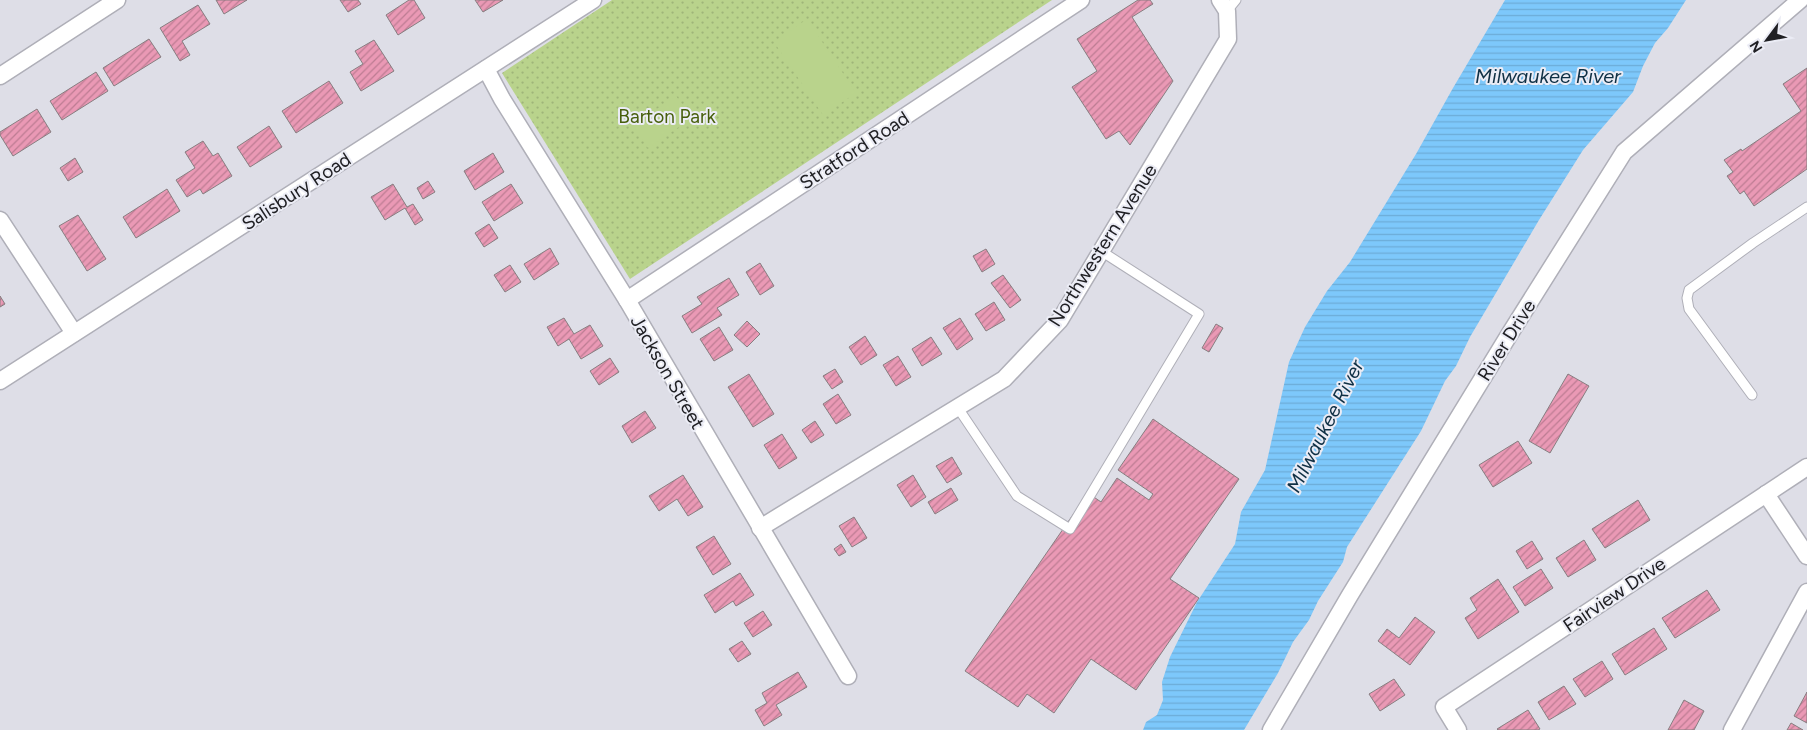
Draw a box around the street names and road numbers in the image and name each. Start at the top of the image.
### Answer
street label: Stratford Road [795,106,913,194]
street label: Salisbury Road [237,148,355,235]
street label: Northwestern Avenue [1043,160,1162,331]
street label: River Drive [1472,295,1540,385]
street label: Jackson Street [626,311,709,433]
street label: Fairview Drive [1559,552,1670,637]

